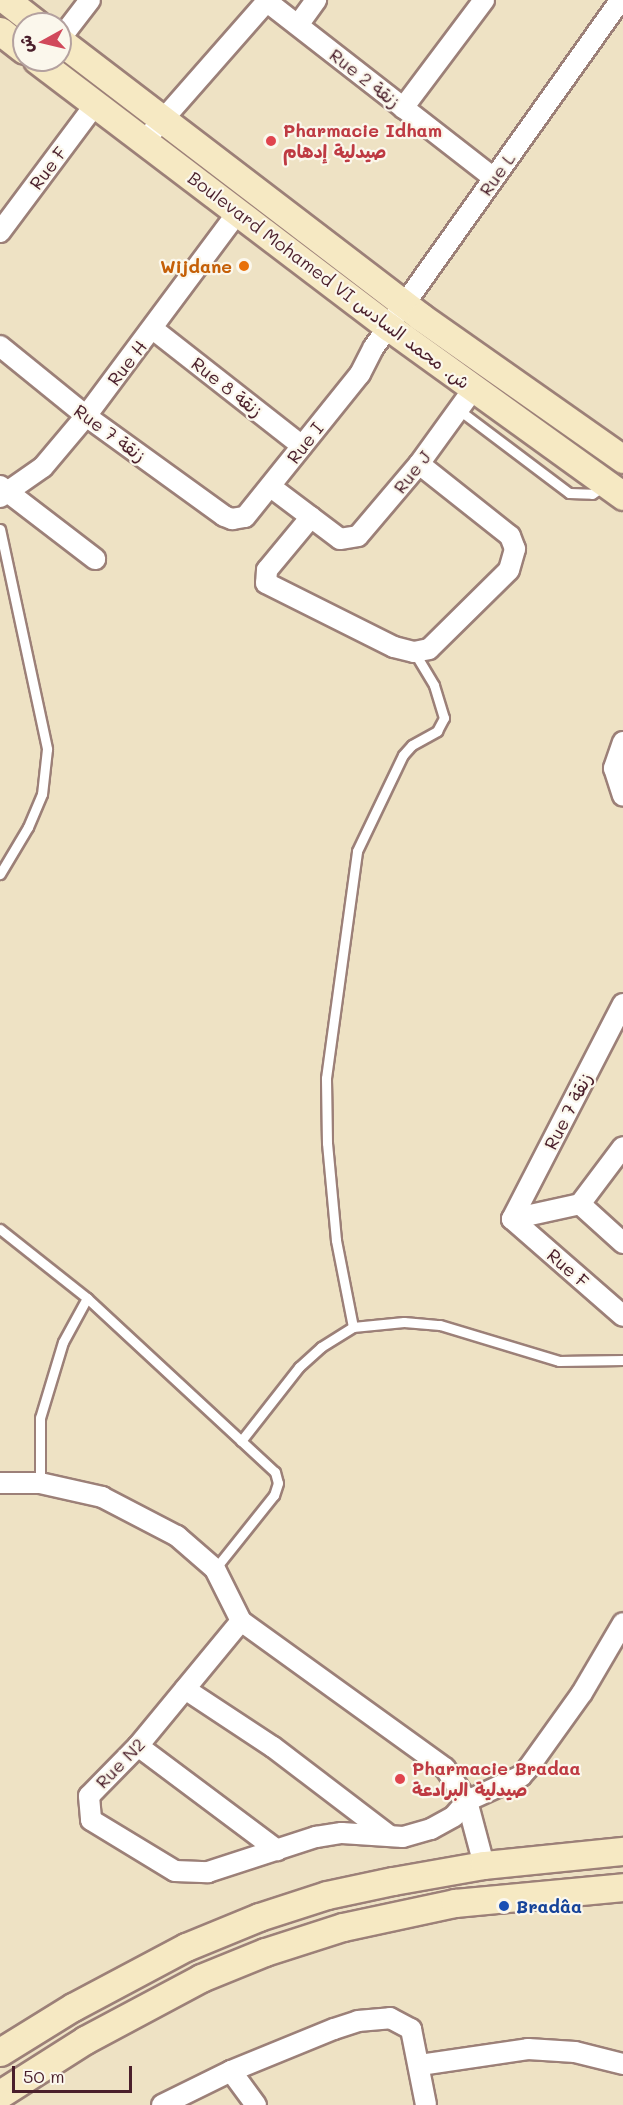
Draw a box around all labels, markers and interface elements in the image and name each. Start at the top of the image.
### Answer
north arrow [12,12,72,72]
text: ش [14,34,37,54]
street label: Rue 2 زنقة [325,44,405,112]
place label: Pharmacie Idham صيدلية إدهام [283,120,442,162]
marker: Pharmacie Idham صيدلية إدهام [264,134,278,148]
street label: Rue F [25,142,71,194]
street label: Rue L [474,148,520,200]
street label: Boulevard Mohamed VI ش. محمد السادس [184,167,474,393]
place label: Wijdane [160,255,232,277]
marker: Wijdane [237,259,251,273]
street label: Rue H [103,336,151,390]
street label: Rue 8 زنقة [187,352,267,422]
street label: Rue 7 زنقة [70,400,150,466]
street label: Rue I [282,418,328,468]
street label: Rue J [389,446,435,498]
street label: Rue 7 زنقة [539,1069,597,1153]
street label: Rue F [543,1244,593,1292]
street label: Rue N2 [91,1733,149,1793]
place label: Pharmacie Bradaa صيدلية البرادعة [412,1758,581,1800]
marker: Pharmacie Bradaa صيدلية البرادعة [393,1772,407,1786]
place label: Bradâa [516,1895,582,1917]
marker: Bradâa [497,1899,511,1913]
scale bar [15,2054,135,2092]
text: 50 m [23,2064,65,2088]

